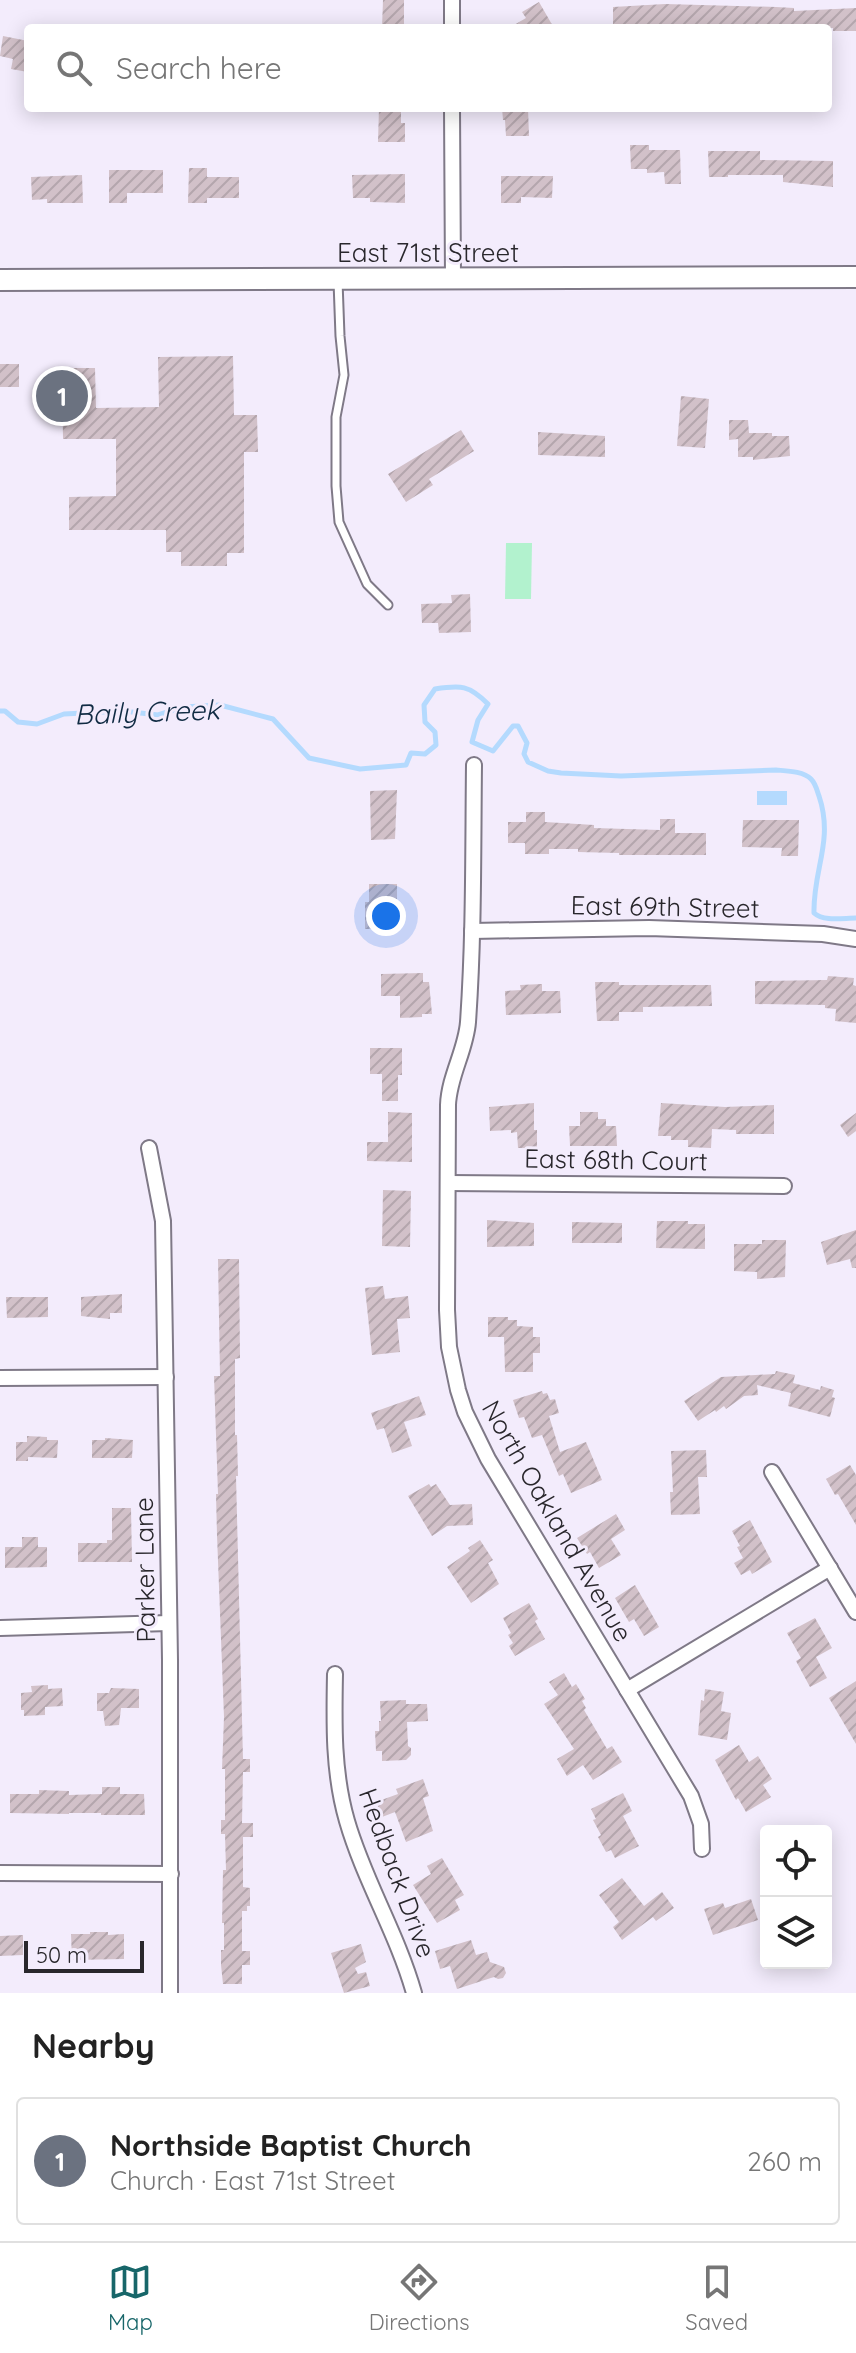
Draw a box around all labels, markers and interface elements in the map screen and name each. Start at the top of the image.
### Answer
search box [24,24,832,112]
icon: search [52,46,96,90]
text: Search here [116,49,282,87]
street label: East 71st Street [337,236,519,269]
pin: 1 [36,366,88,426]
water label: Baily Creek [74,691,223,732]
street label: East 69th Street [570,888,760,925]
your location [366,896,406,936]
street label: East 68th Court [524,1141,708,1178]
street label: North Oakland Avenue [475,1394,640,1647]
street label: Parker Lane [127,1497,162,1643]
street label: Hedback Drive [352,1784,443,1962]
map controls [760,1825,832,1969]
button: locate [760,1825,832,1897]
button: layers [760,1897,832,1969]
scale bar [24,1937,144,1973]
text: 50 m [36,1941,87,1969]
text: Nearby [32,2024,155,2067]
text: Northside Baptist Church [110,2126,471,2164]
text: 1 [55,2145,65,2178]
text: 260 m [747,2145,822,2178]
text: Church · East 71st Street [110,2164,395,2197]
tab: Map [108,2260,153,2336]
tab: Directions [369,2260,469,2336]
tab: Saved [685,2260,748,2336]

